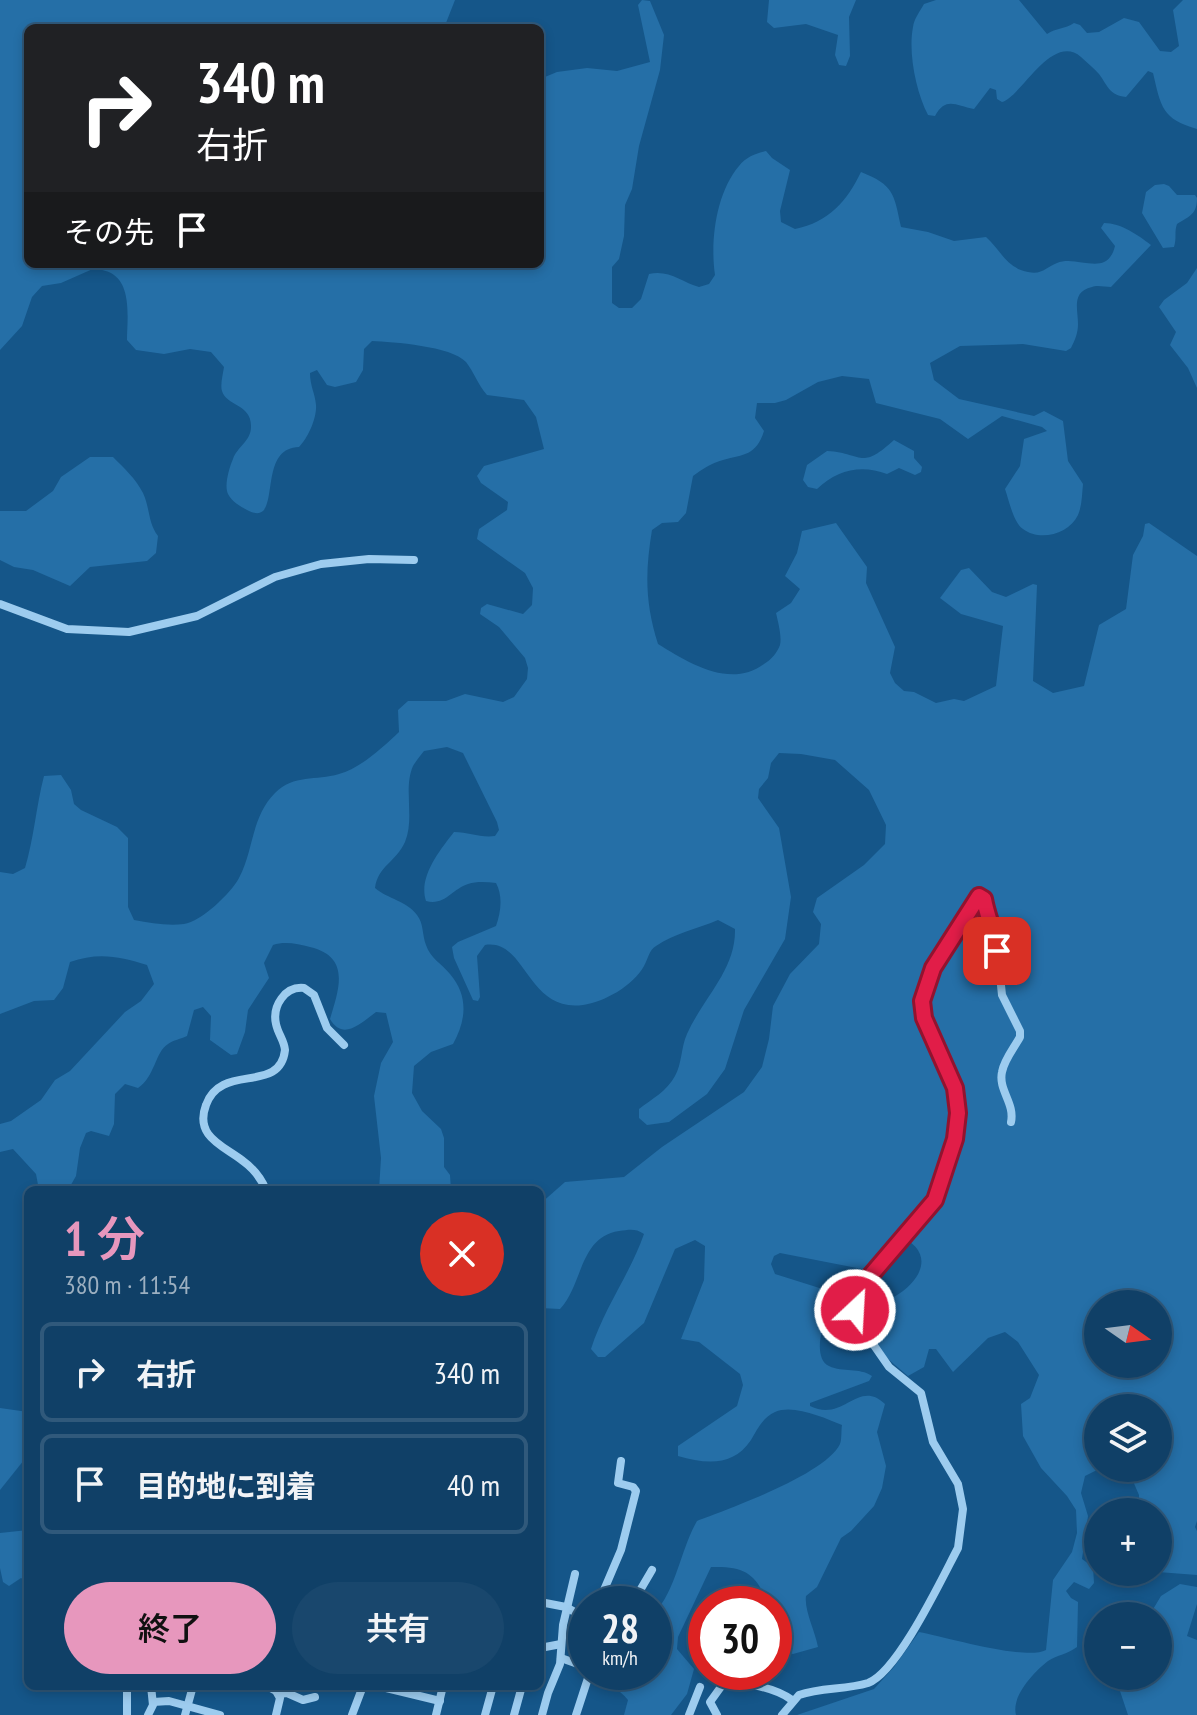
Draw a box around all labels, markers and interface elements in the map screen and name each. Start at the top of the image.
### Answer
text: 340 m [196,46,325,118]
icon: right [64,56,168,160]
text: 右折 [196,121,268,168]
icon: arrive [170,208,214,252]
text: その先 [64,212,154,251]
pin [963,917,1031,985]
icon: arrive [975,929,1019,973]
text: 1 分 [64,1207,145,1269]
button: close [420,1212,504,1296]
text: 380 m · 11:54 [64,1268,190,1301]
position arrow [813,1268,897,1352]
north arrow [1084,1290,1172,1378]
map controls [1084,1290,1172,1690]
icon: right [68,1350,112,1394]
text: 340 m [434,1353,500,1392]
text: 右折 [136,1354,196,1393]
button: layers [1084,1394,1172,1482]
icon: arrive [68,1462,112,1506]
text: 40 m [447,1465,500,1504]
text: 目的地に到着 [136,1466,316,1505]
button: + [1084,1498,1172,1586]
button: 終了 [64,1582,276,1674]
button: 共有 [292,1582,504,1674]
speed limit sign: 30 [688,1586,792,1690]
text: 28 [601,1602,639,1654]
button: − [1084,1602,1172,1690]
text: km/h [602,1645,638,1671]

